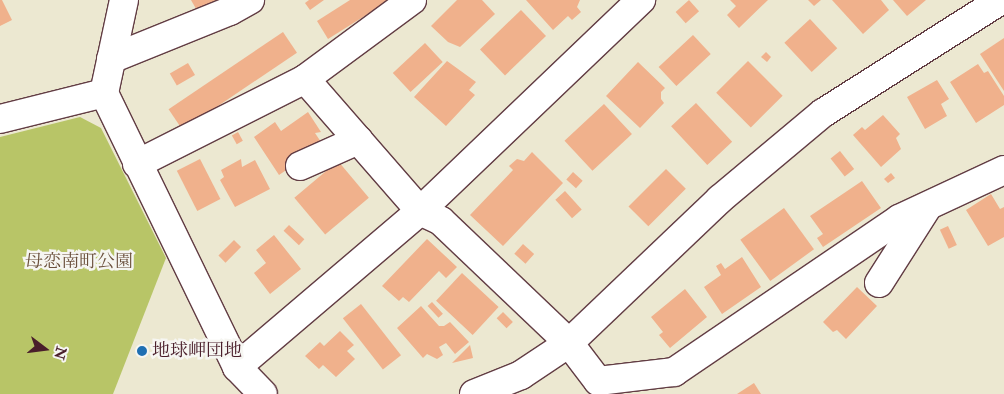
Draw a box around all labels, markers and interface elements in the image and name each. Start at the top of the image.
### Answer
park label: 母恋南町公園 [25,251,133,273]
north arrow [20,324,70,374]
place label: 地球岬団地 [152,340,242,362]
text: N [50,345,70,361]
marker: 地球岬団地 [136,345,148,357]

